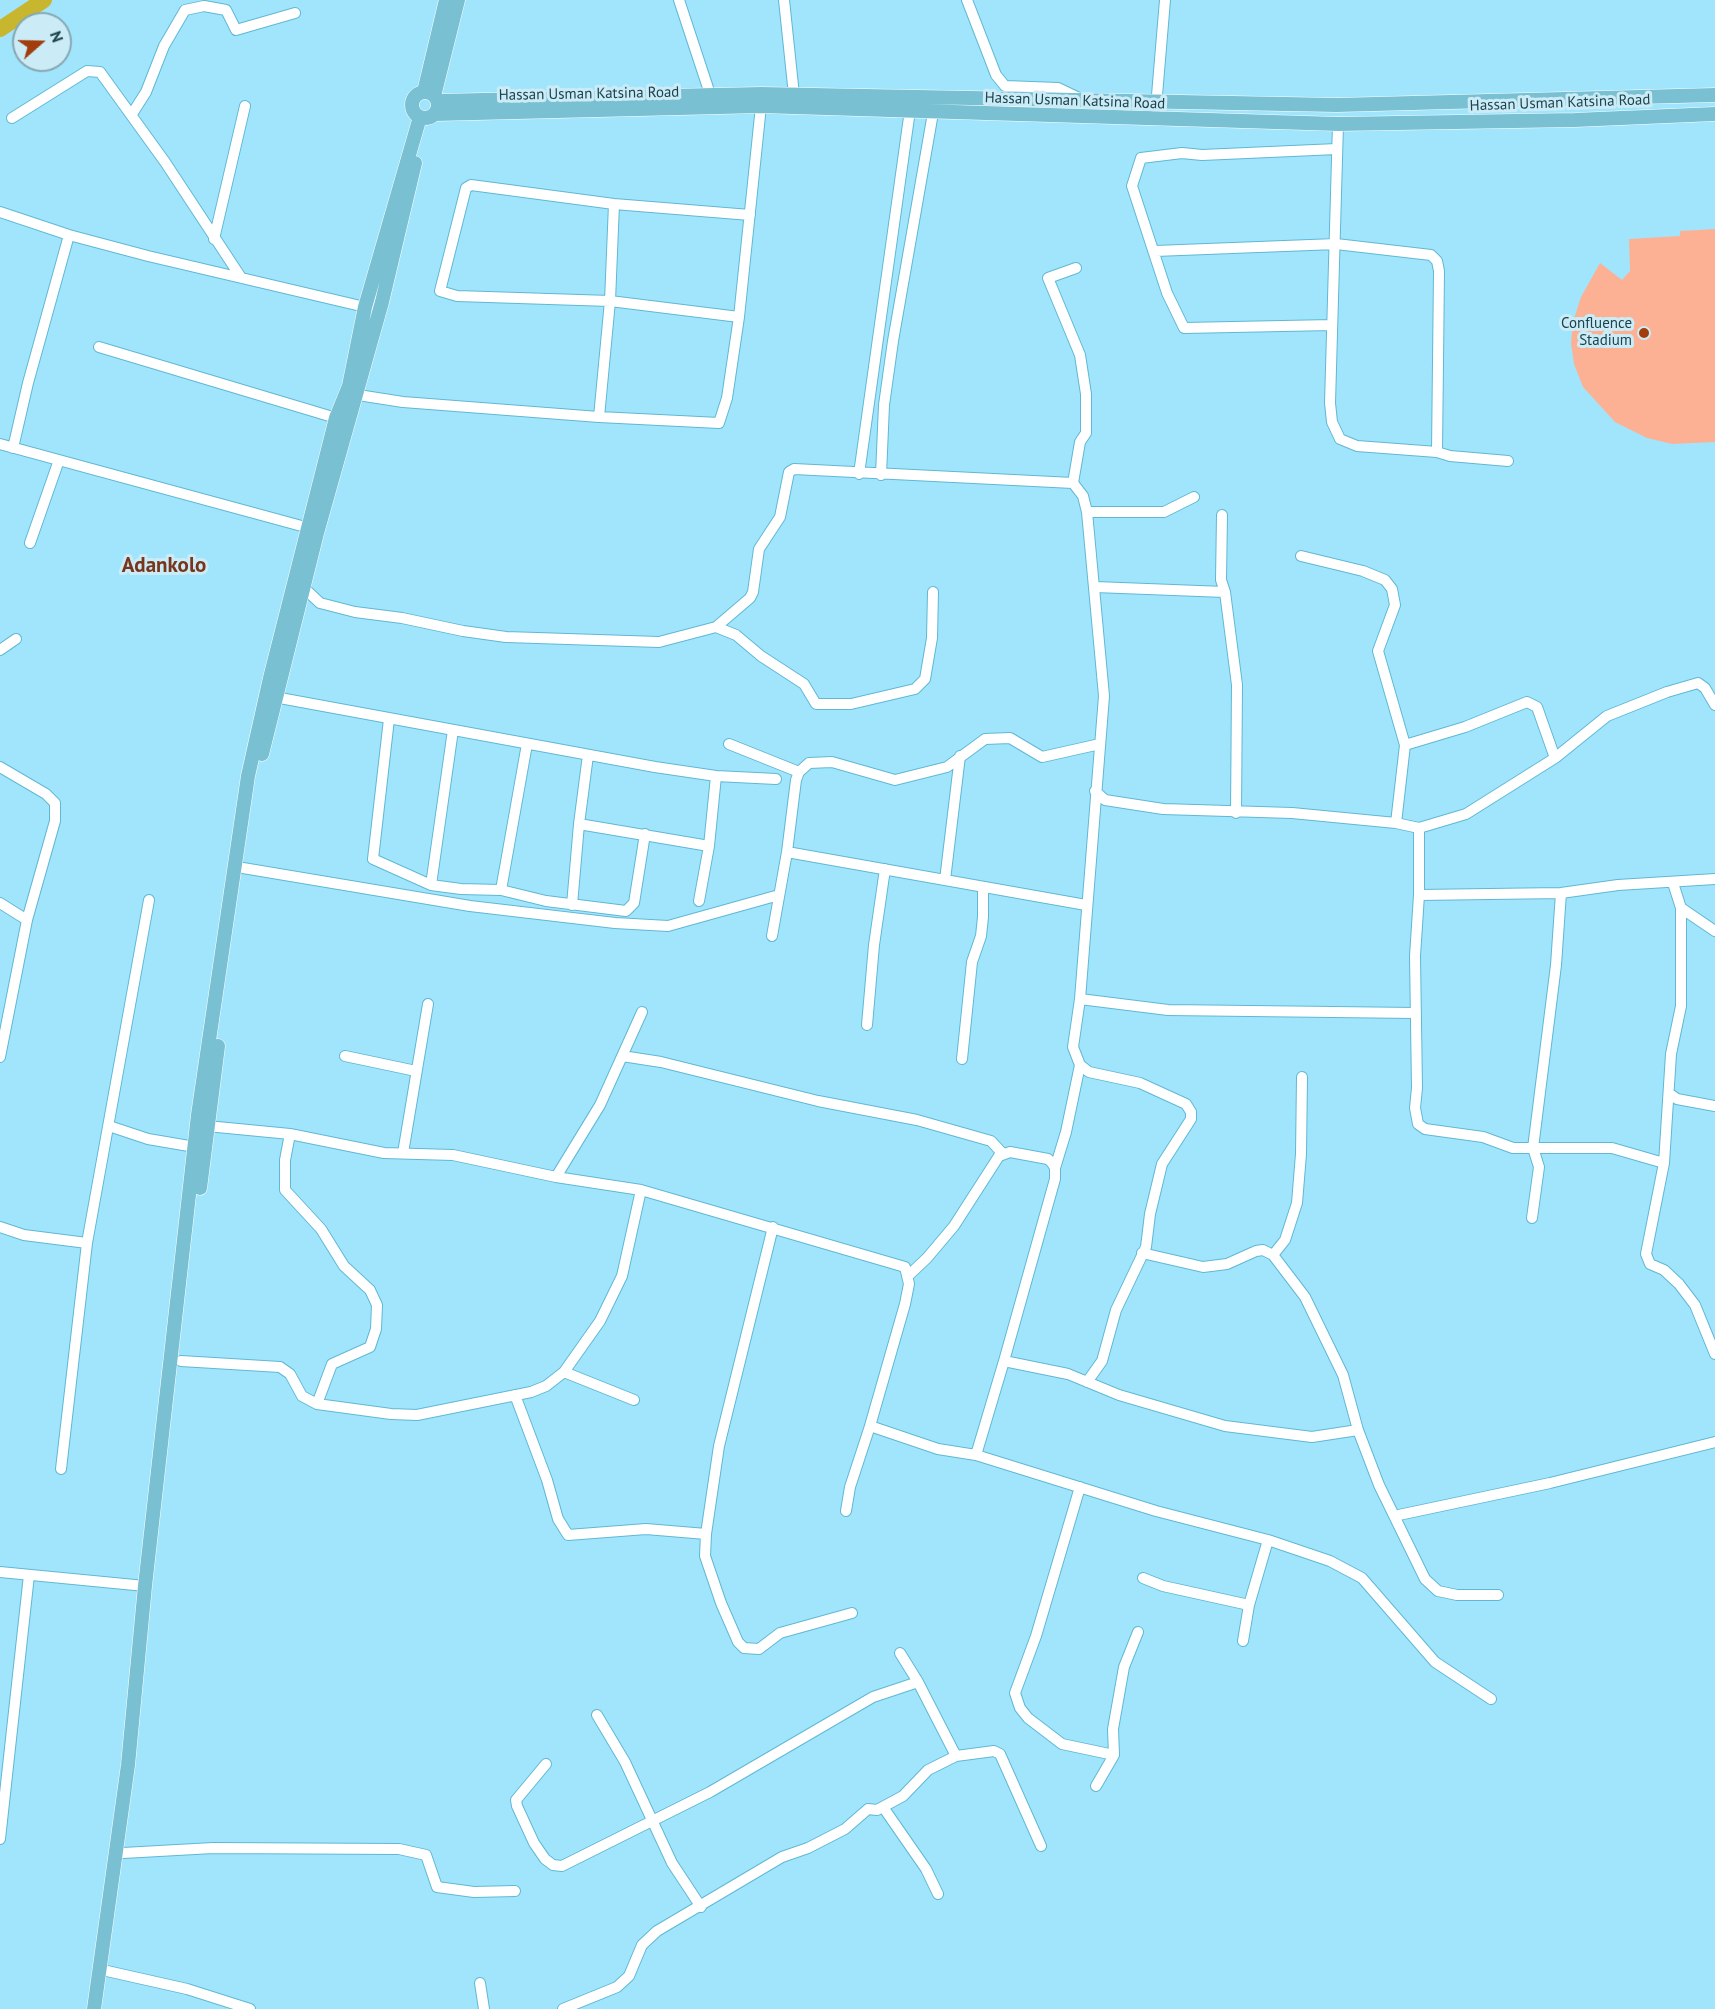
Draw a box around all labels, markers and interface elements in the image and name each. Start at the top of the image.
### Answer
north arrow [12,12,72,72]
text: N [46,28,68,45]
street label: Hassan Usman Katsina Road [498,83,680,105]
street label: Hassan Usman Katsina Road [984,89,1166,113]
street label: Hassan Usman Katsina Road [1469,91,1651,115]
place label: Confluence Stadium [1561,315,1632,350]
marker: Confluence Stadium [1637,326,1651,340]
district label: Adankolo [122,553,206,579]

